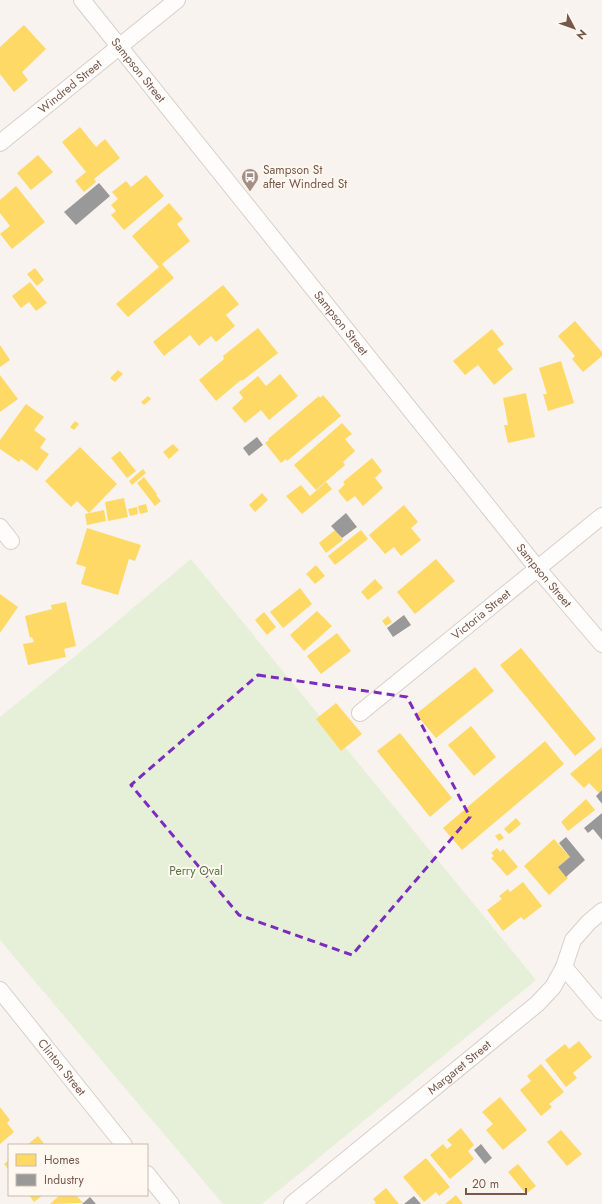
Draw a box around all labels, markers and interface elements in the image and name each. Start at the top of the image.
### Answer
north arrow [554,8,594,48]
text: N [573,26,590,43]
street label: Sampson Street [107,34,170,107]
street label: Windred Street [34,55,106,118]
place label: Sampson St after Windred St [263,161,347,193]
bus stop icon: Sampson St after Windred St [240,167,260,192]
street label: Sampson Street [309,287,373,359]
street label: Sampson Street [512,540,576,612]
street label: Victoria Street [448,585,514,644]
park label: Perry Oval [169,862,223,880]
street label: Clinton Street [33,1035,90,1100]
street label: Margaret Street [424,1036,495,1099]
legend [8,1144,148,1196]
text: Homes [44,1151,80,1169]
scale bar [466,1170,526,1196]
text: Industry [44,1171,85,1189]
text: 20 m [472,1175,499,1193]

